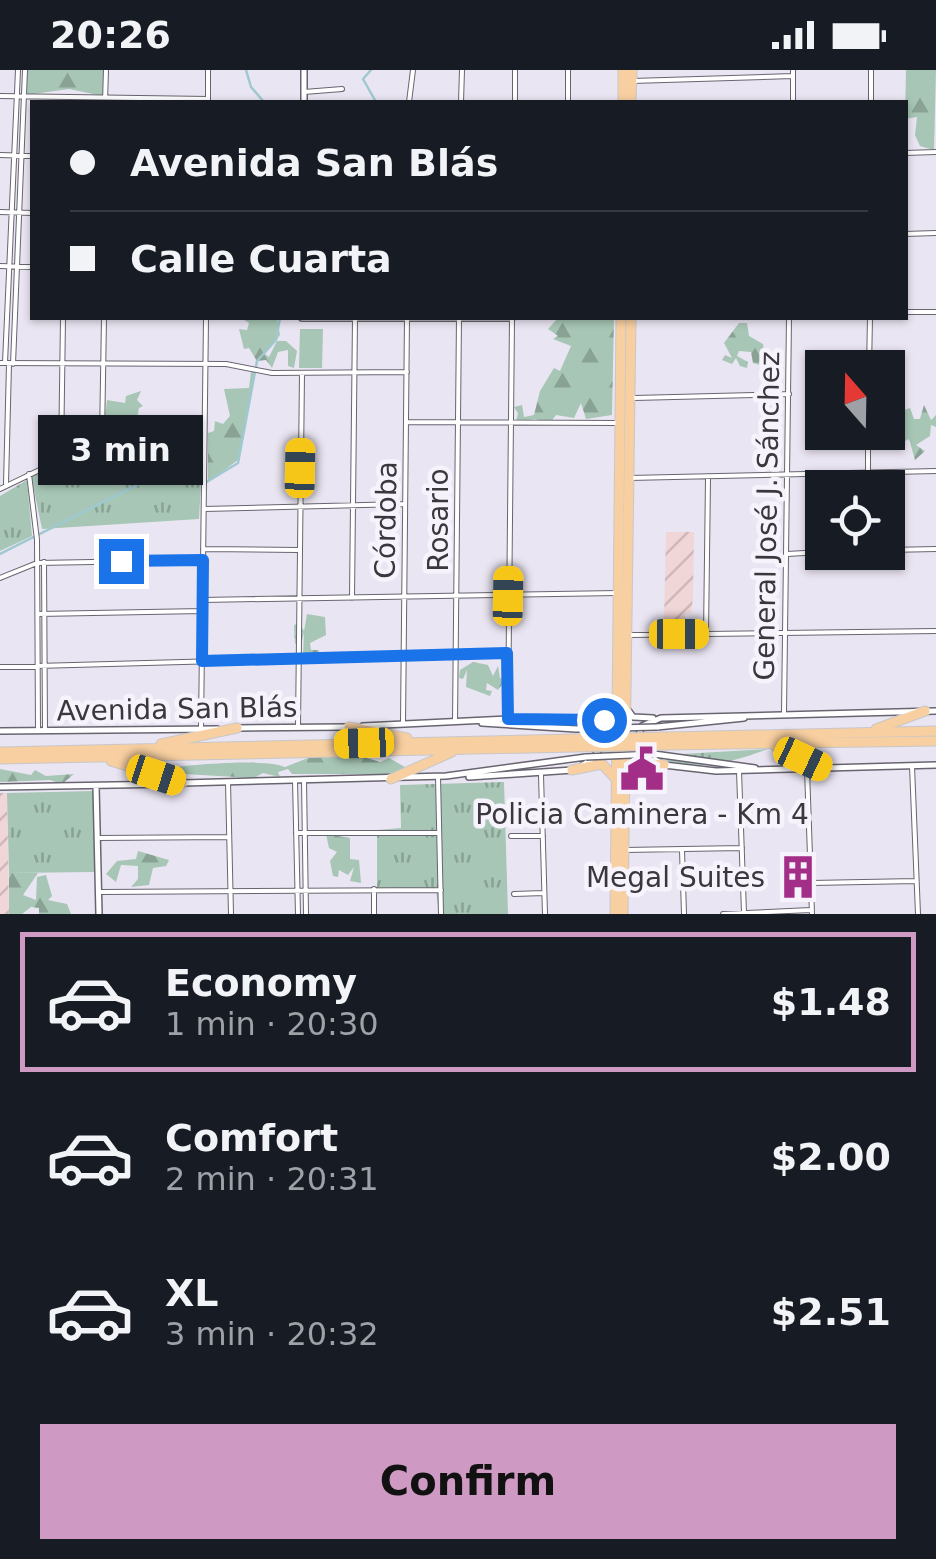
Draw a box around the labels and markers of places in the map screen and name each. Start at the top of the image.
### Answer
public building icon: Policia Caminera - Km 4 [618,745,666,793]
place label: Policia Caminera - Km 4 [475,798,809,831]
building icon: Megal Suites [774,853,822,901]
place label: Megal Suites [586,861,765,894]

